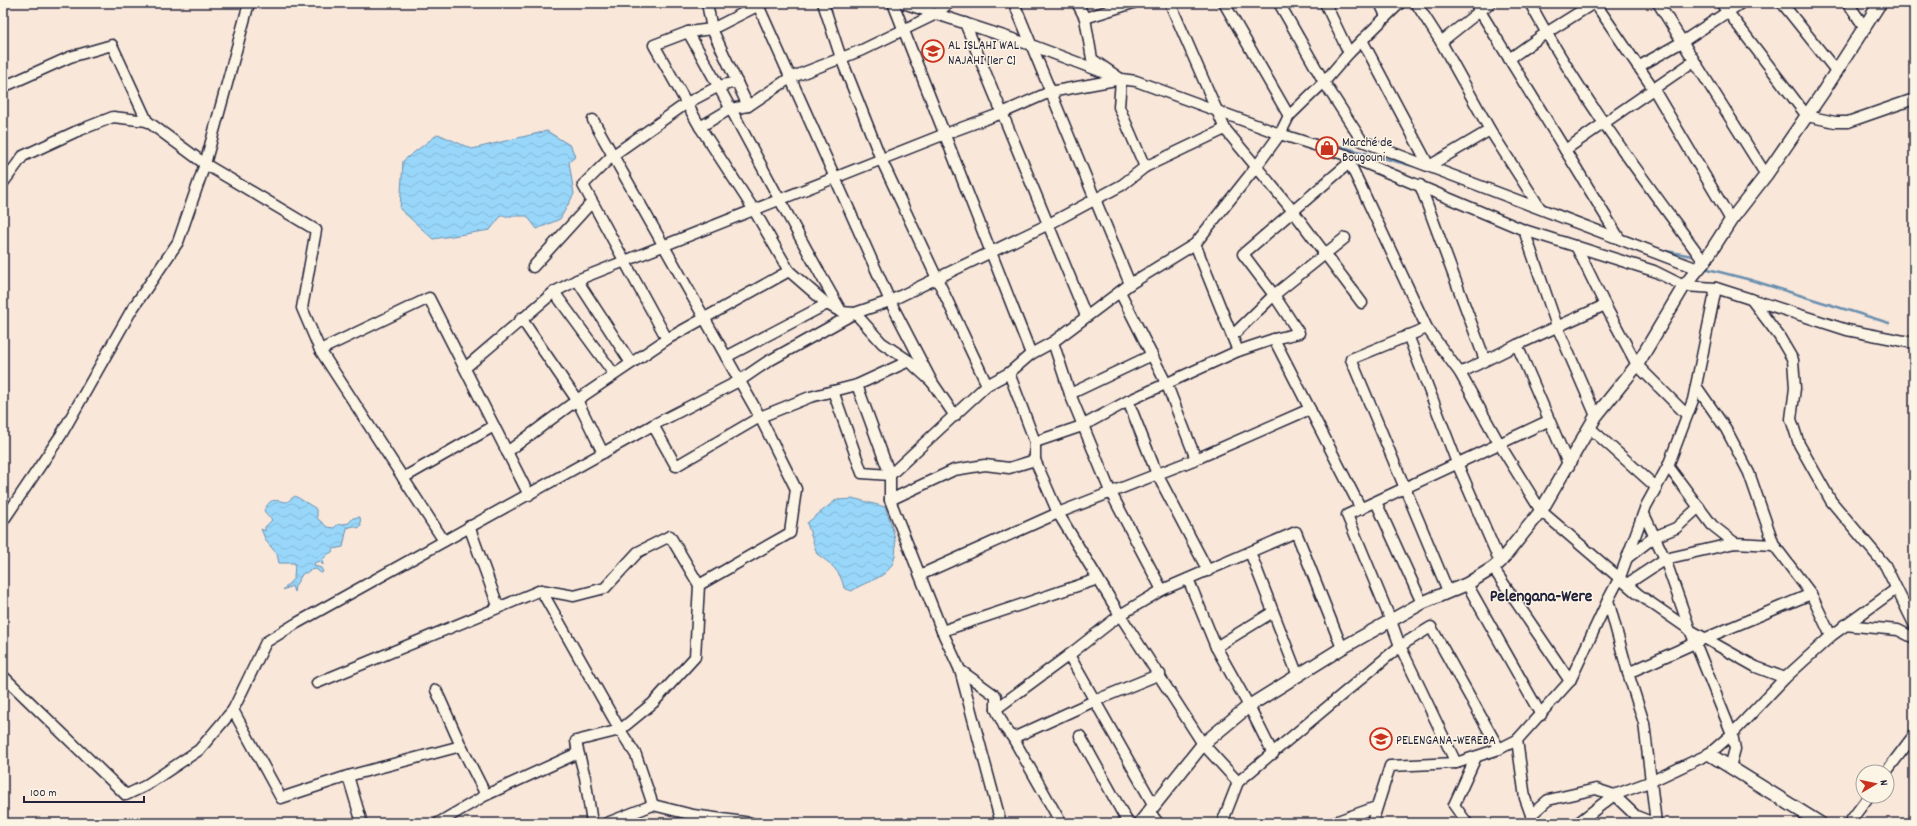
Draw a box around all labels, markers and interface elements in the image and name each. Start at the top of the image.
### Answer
place label: AL ISLAHI WAL NAJAHI [1er C] [948,37,1020,71]
school or university icon: AL ISLAHI WAL NAJAHI [1er C] [920,38,946,64]
place label: Marché de Bougouni [1342,134,1392,168]
shop icon: Marché de Bougouni [1314,135,1340,161]
district label: Pelengana-Were [1490,586,1593,610]
school or university icon: PELENGANA-WEREBA [1368,726,1394,752]
place label: PELENGANA-WEREBA [1396,732,1496,751]
north arrow [1855,764,1895,804]
scale bar [24,778,144,804]
text: N [1875,779,1891,787]
text: 100 m [30,785,57,802]

